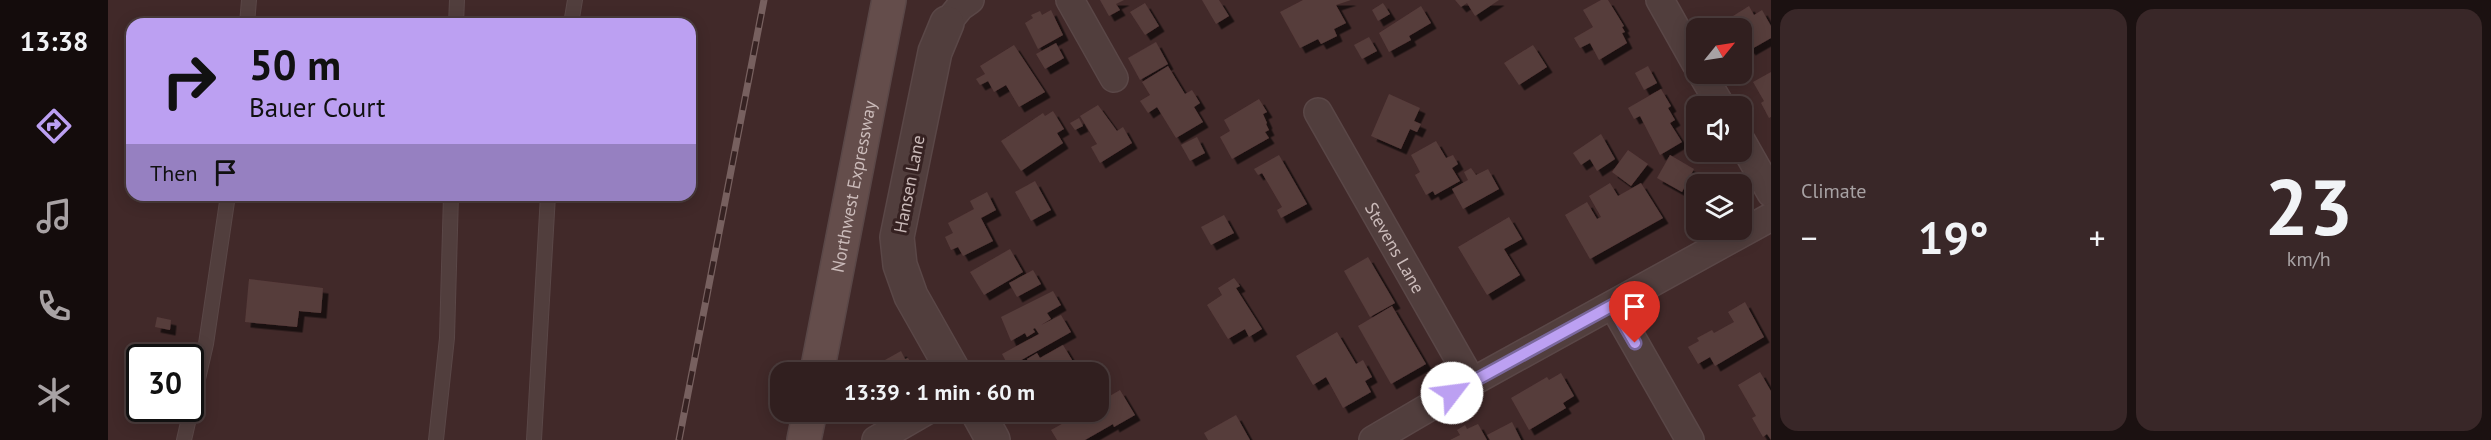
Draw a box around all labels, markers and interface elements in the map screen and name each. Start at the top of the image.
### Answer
north arrow [1686,18,1752,84]
map controls [1686,18,1752,240]
text: 13:38 [20,24,88,58]
text: 50 m [249,37,341,92]
icon: right [150,42,228,120]
text: Bauer Court [249,90,385,124]
button: sound [1686,96,1752,162]
street label: Northwest Expressway [825,98,881,274]
icon: directions [33,105,75,147]
street label: Hansen Lane [888,133,930,235]
icon: arrive [209,156,242,189]
text: 23 [2265,156,2353,257]
text: Then [150,159,197,187]
button: layers [1686,174,1752,240]
text: Climate [1801,178,1867,204]
icon: music [33,195,75,237]
street label: Stevens Lane [1360,198,1430,297]
text: 19° [1918,208,1989,266]
text: − [1801,216,1818,259]
text: + [2089,216,2105,259]
text: km/h [2287,246,2331,272]
pin [1609,281,1660,343]
icon: phone [33,285,75,327]
icon: arrive [1618,290,1651,323]
speed limit sign: 30 [126,344,204,422]
position arrow [1420,361,1484,425]
icon: climate [33,374,75,416]
text: 13:39 · 1 min · 60 m [844,378,1035,406]

